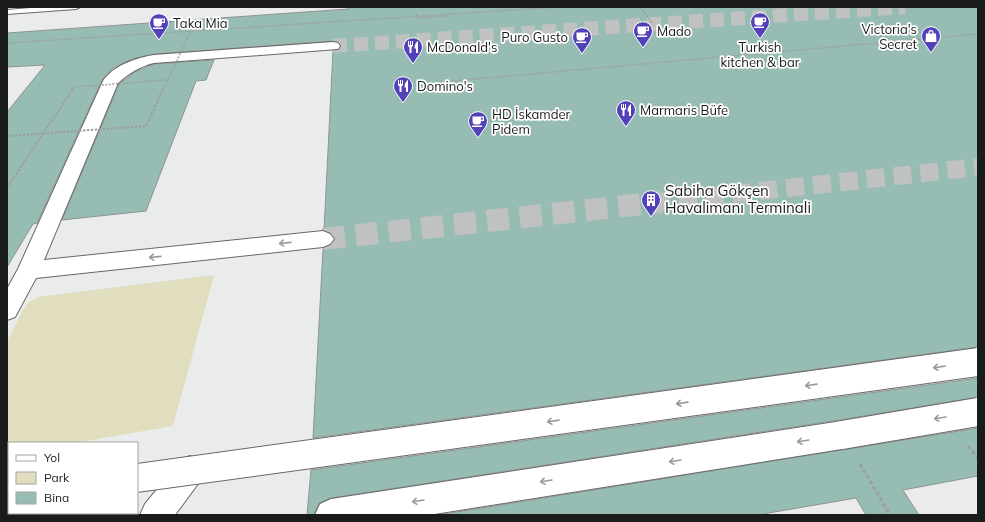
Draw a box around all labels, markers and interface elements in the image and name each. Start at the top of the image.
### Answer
cafe icon: Turkish kitchen & bar [749,11,771,39]
cafe icon: Taka Mia [148,12,170,40]
place label: Taka Mia [173,15,228,31]
cafe icon: Mado [632,20,654,48]
place label: Victoria's Secret [862,21,917,52]
place label: Mado [657,23,691,39]
shop icon: Victoria's Secret [920,25,942,53]
cafe icon: Puro Gusto [571,26,593,54]
place label: Puro Gusto [501,29,568,45]
restaurant icon: McDonald's [402,36,424,64]
place label: McDonald's [427,39,497,55]
place label: Turkish kitchen & bar [721,39,800,70]
restaurant icon: Domino's [392,75,414,103]
place label: Domino's [417,78,473,94]
restaurant icon: Marmaris Büfe [615,99,637,127]
place label: Marmaris Büfe [640,102,728,118]
place label: HD İskamder Pidem [492,106,571,137]
cafe icon: HD İskamder Pidem [467,110,489,138]
place label: Sabiha Gökçen Havalimanı Terminali [665,181,811,217]
building icon: Sabiha Gökçen Havalimanı Terminali [640,189,662,217]
one-way arrow [279,240,292,247]
one-way arrow [149,253,162,261]
one-way arrow [933,363,946,371]
one-way arrow [805,381,818,389]
one-way arrow [676,399,689,407]
one-way arrow [933,415,946,423]
one-way arrow [547,417,560,425]
one-way arrow [797,437,810,445]
legend [8,442,138,514]
text: Yol [43,450,60,465]
one-way arrow [669,457,682,465]
text: Park [44,470,70,485]
one-way arrow [540,477,553,485]
text: Bina [44,490,69,505]
one-way arrow [412,497,425,505]

